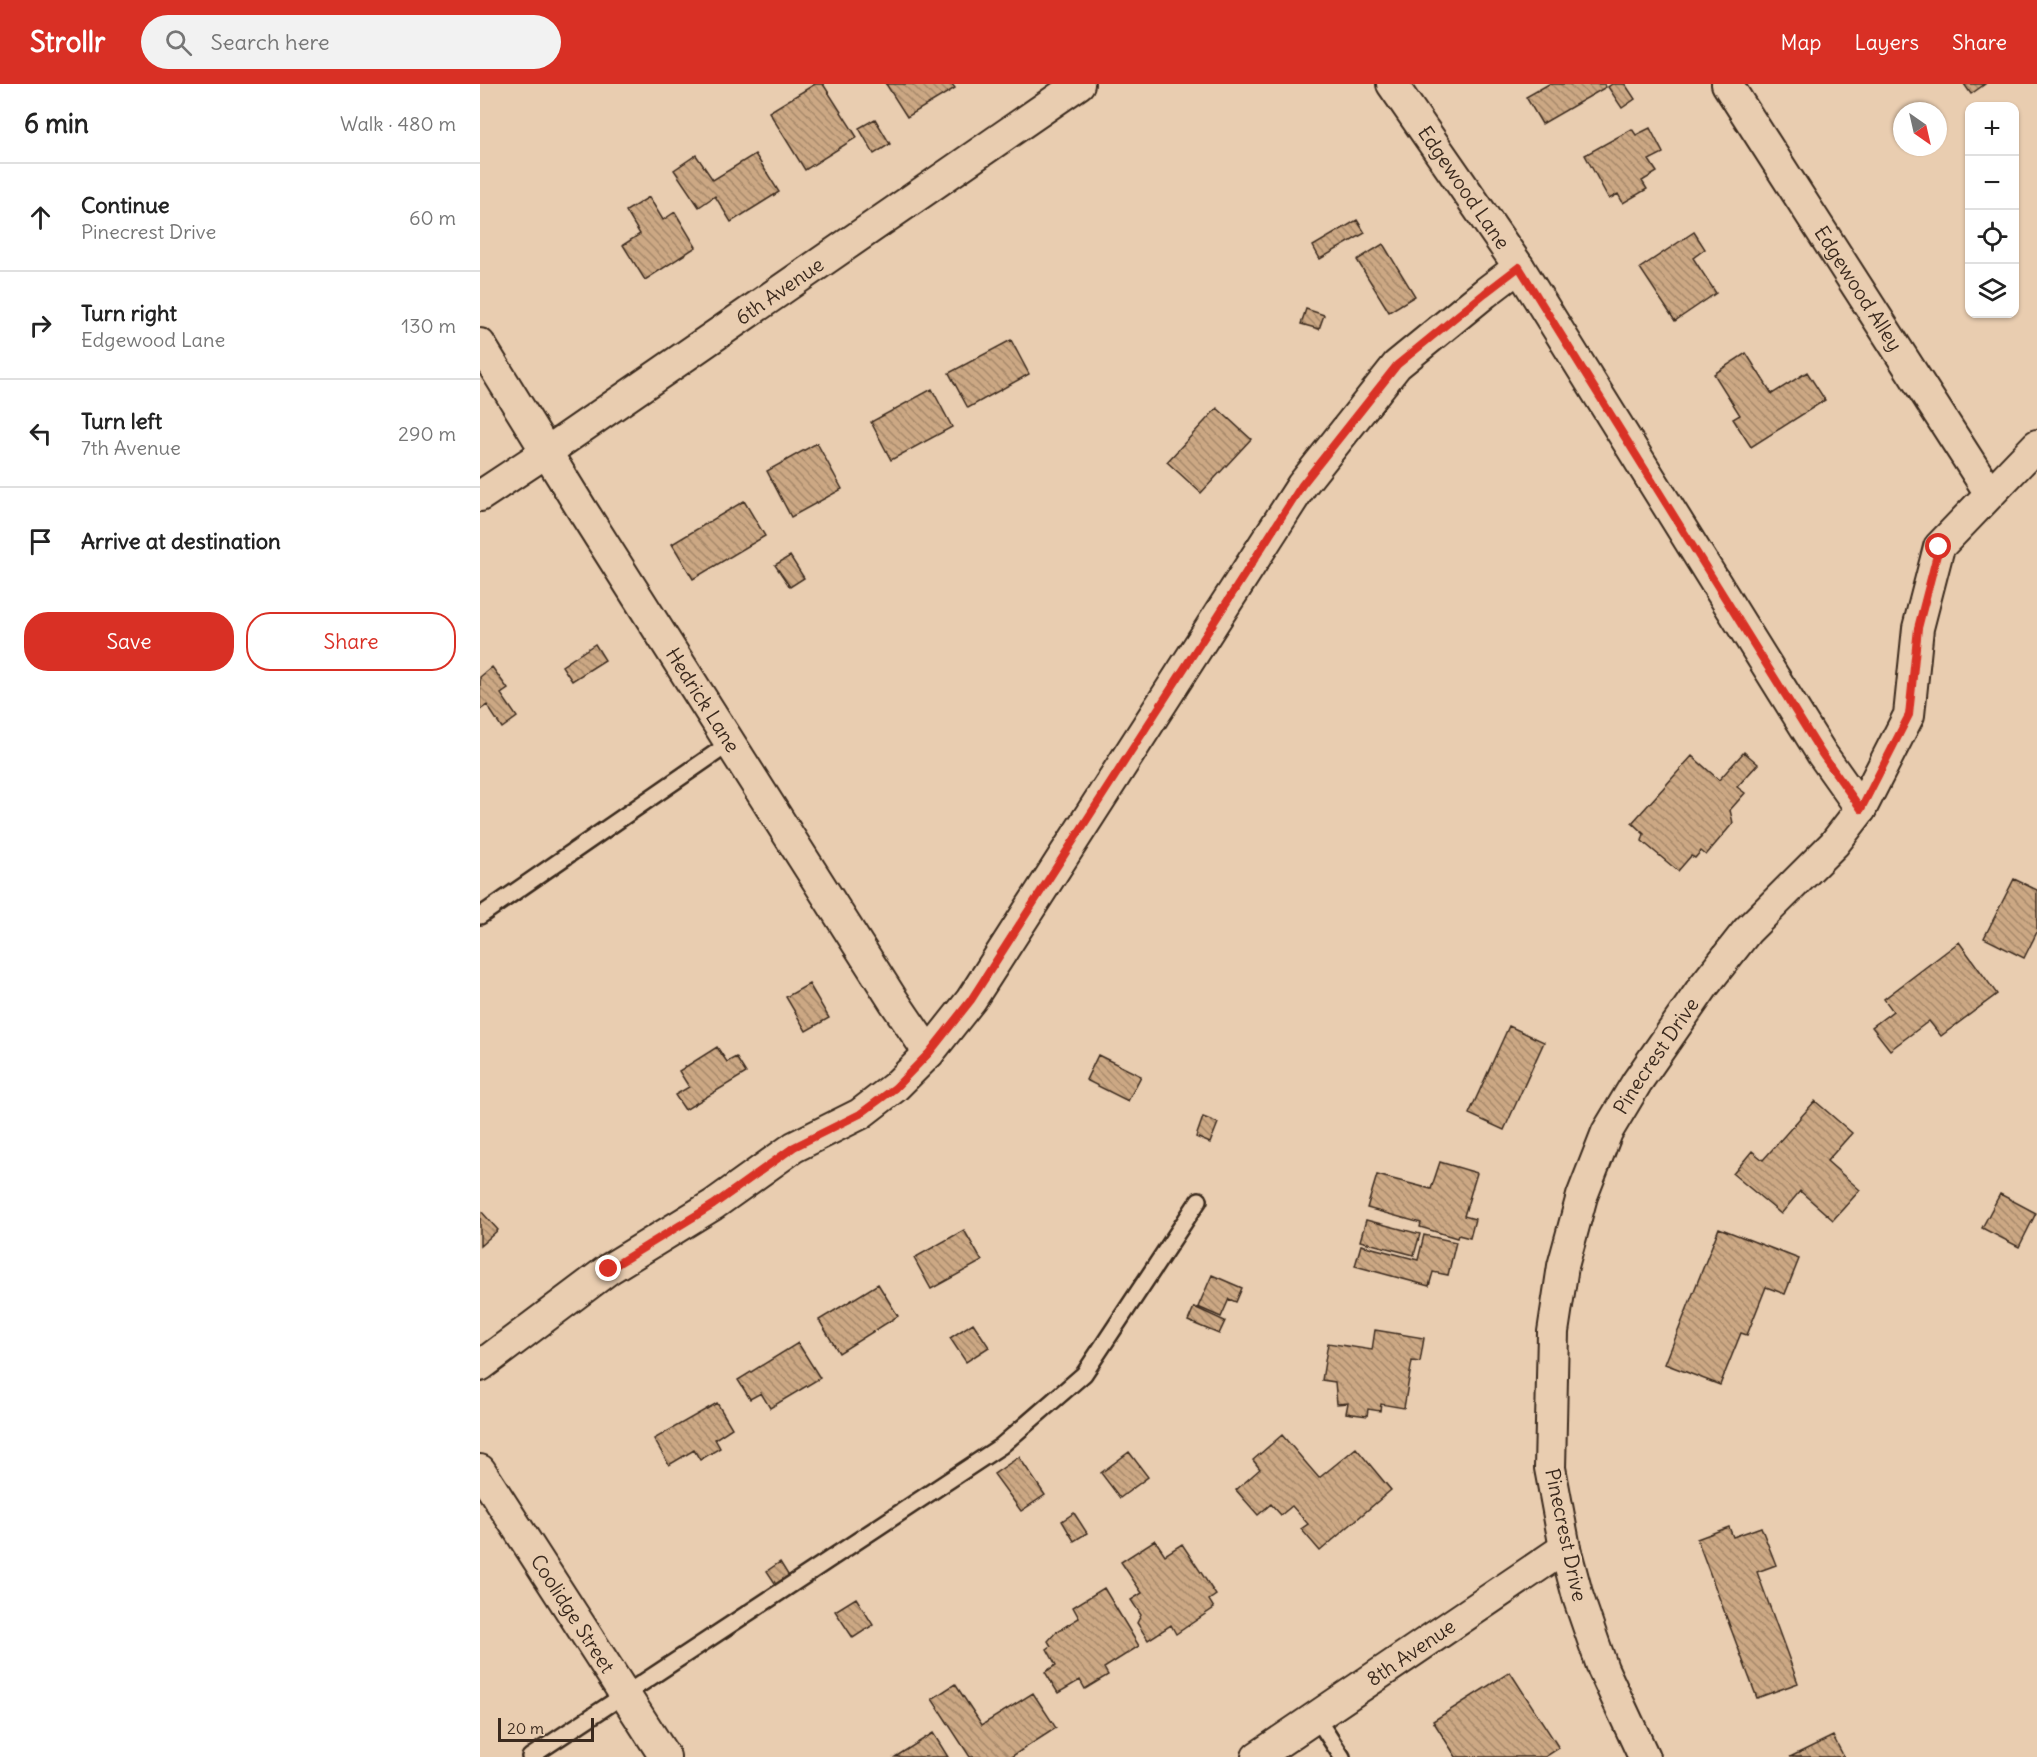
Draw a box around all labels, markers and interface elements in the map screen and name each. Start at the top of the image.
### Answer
search box [141,15,561,69]
text: Strollr [30,24,105,60]
icon: search [162,26,195,59]
text: Search here [210,28,330,56]
text: Map [1781,29,1821,56]
text: Layers [1854,29,1919,56]
text: Share [1952,29,2007,56]
north arrow [1893,102,1947,156]
map controls [1965,102,2019,318]
button: + [1965,102,2019,156]
text: 6 min [24,107,89,140]
text: Walk · 480 m [340,111,456,136]
street label: Edgewood Lane [1413,121,1516,254]
button: − [1965,156,2019,210]
text: Continue [81,191,170,219]
icon: ahead [24,201,57,234]
text: 60 m [409,205,456,230]
button: locate [1965,210,2019,264]
text: Pinecrest Drive [81,219,216,244]
street label: Edgewood Alley [1809,221,1908,356]
street label: 6th Avenue [730,251,828,330]
button: layers [1965,264,2019,318]
text: Turn right [81,299,177,327]
icon: right [24,309,57,342]
text: 130 m [401,313,456,338]
text: Edgewood Lane [81,327,225,352]
text: Turn left [81,407,162,435]
icon: left [24,417,57,450]
text: 290 m [398,421,456,446]
text: 7th Avenue [81,435,181,460]
icon: arrive [24,525,57,558]
text: Arrive at destination [81,527,281,555]
route start [1925,533,1951,559]
button: Save [24,612,234,671]
button: Share [246,612,456,671]
street label: Hedrick Lane [661,643,746,757]
street label: Pinecrest Drive [1608,992,1704,1119]
route end [595,1255,621,1281]
street label: Pinecrest Drive [1540,1466,1593,1604]
street label: Coolidge Street [526,1549,621,1678]
street label: 8th Avenue [1362,1613,1460,1691]
scale bar [498,1715,594,1742]
text: 20 m [507,1718,544,1738]

